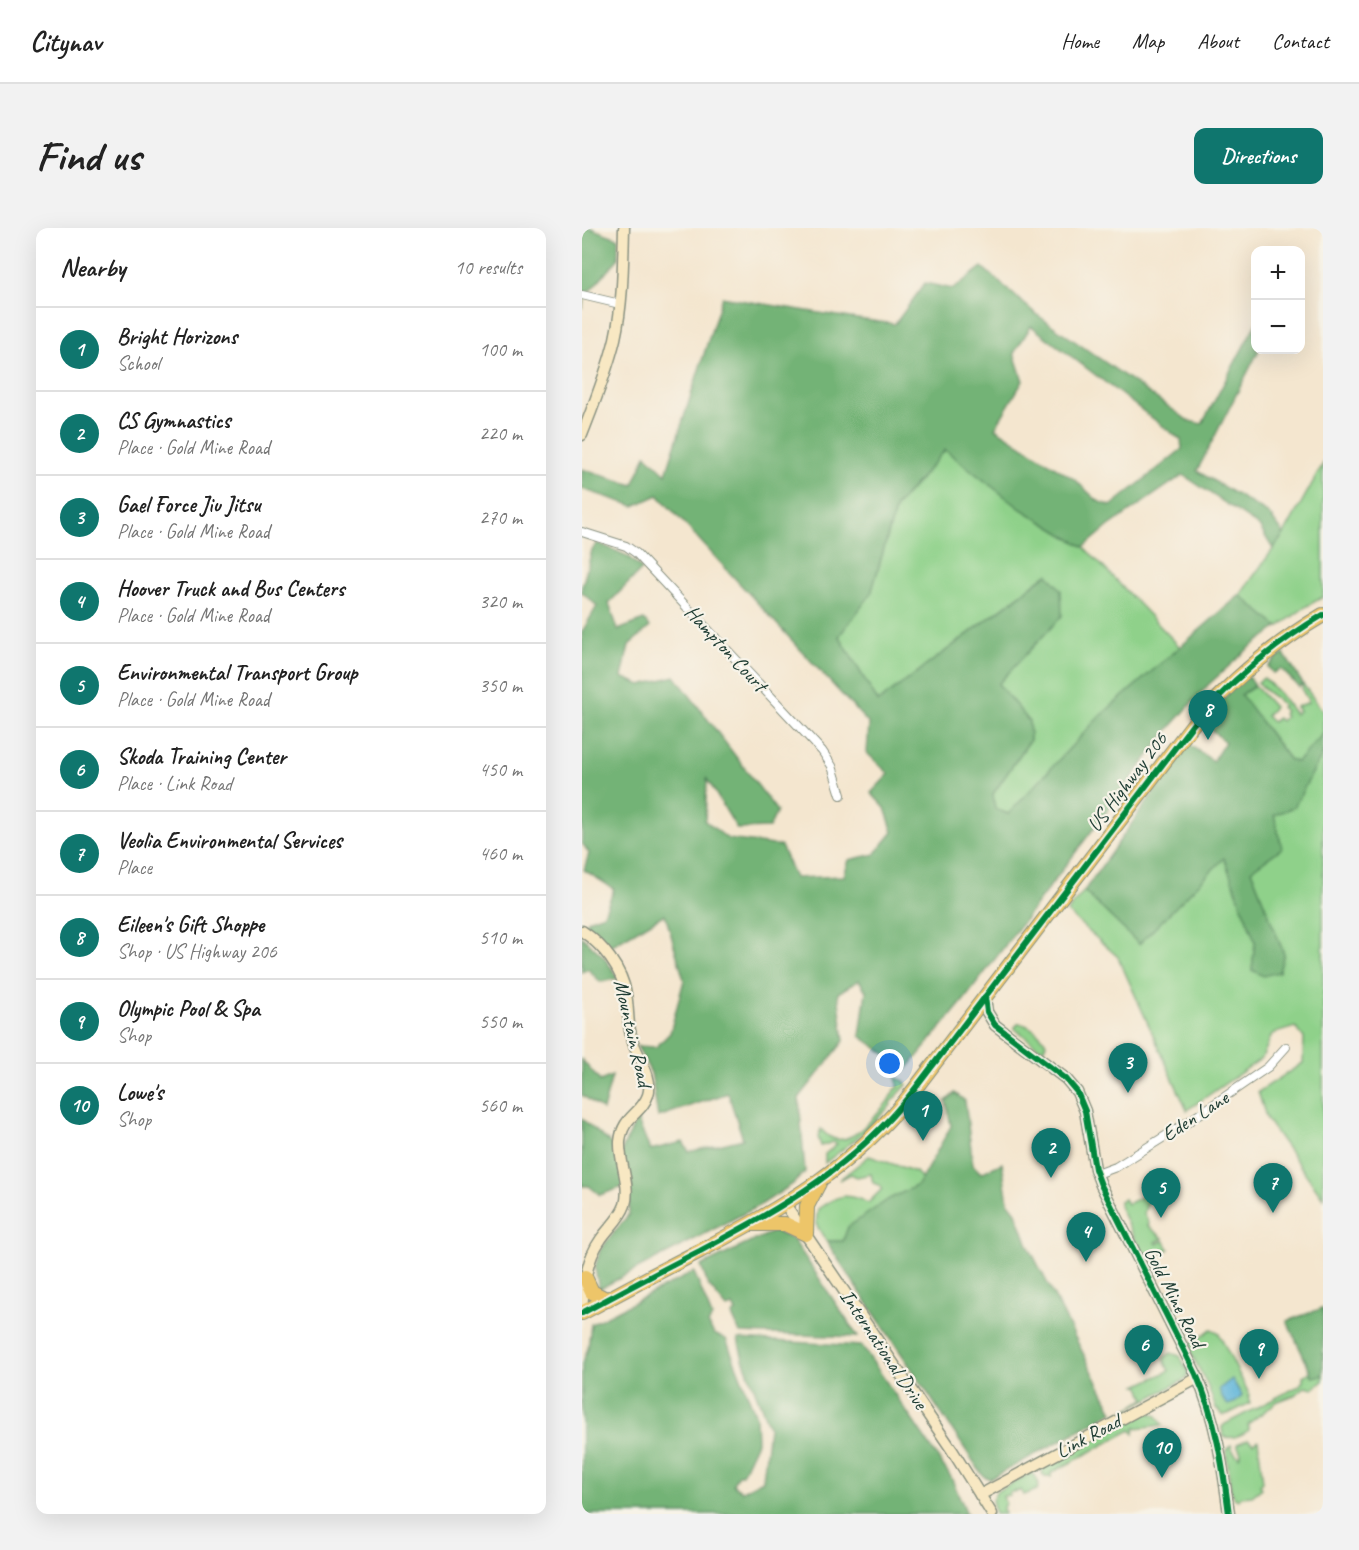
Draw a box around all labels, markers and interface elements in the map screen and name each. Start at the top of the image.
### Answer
text: Citynav [30,24,101,59]
text: Home [1061,28,1099,54]
text: Map [1132,28,1164,54]
text: About [1197,28,1239,54]
text: Contact [1272,28,1329,54]
button: Directions [1194,128,1323,184]
text: Find us [36,130,141,183]
map controls [1251,246,1305,354]
button: + [1251,246,1305,300]
text: Nearby [60,251,125,284]
text: 10 results [454,255,522,280]
button: − [1251,300,1305,354]
text: Bright Horizons [117,323,237,351]
text: 1 [75,337,84,362]
text: 100 m [479,337,522,362]
text: School [117,351,160,376]
text: CS Gymnastics [117,407,230,435]
text: 2 [75,421,84,446]
text: 220 m [479,421,522,446]
text: Place · Gold Mine Road [117,435,270,460]
text: Gael Force Jiu Jitsu [117,491,260,519]
text: 3 [75,505,84,530]
text: 270 m [479,505,522,530]
text: Place · Gold Mine Road [117,519,270,544]
text: Hoover Truck and Bus Centers [117,575,344,603]
text: 4 [75,589,84,614]
text: 320 m [479,589,522,614]
street label: Hampton Court [679,599,775,699]
text: Place · Gold Mine Road [117,603,270,628]
text: Environmental Transport Group [117,659,357,687]
text: 5 [75,673,84,698]
text: 350 m [479,673,522,698]
text: Place · Gold Mine Road [117,687,270,712]
pin: 8 [1188,690,1228,740]
street label: US Highway 206 [1081,727,1173,837]
text: Skoda Training Center [117,743,286,771]
text: 6 [75,757,84,782]
text: 450 m [479,757,522,782]
text: Place · Link Road [117,771,232,796]
text: Veolia Environmental Services [117,827,342,855]
text: 7 [75,841,84,866]
text: 460 m [479,841,522,866]
text: Place [117,855,152,880]
text: Eileen's Gift Shoppe [117,911,264,939]
text: 8 [75,925,84,950]
text: 510 m [479,925,522,950]
text: Shop · US Highway 206 [117,939,277,964]
street label: Mountain Road [608,977,659,1093]
text: Olympic Pool & Spa [117,995,260,1023]
text: 9 [75,1009,84,1034]
text: 550 m [479,1009,522,1034]
text: Shop [117,1023,151,1048]
pin: 3 [1108,1044,1148,1093]
your location [875,1049,904,1078]
text: Lowe's [117,1079,163,1107]
street label: Eden Lane [1157,1084,1234,1147]
pin: 1 [904,1092,942,1141]
text: 10 [71,1093,89,1118]
text: 560 m [479,1093,522,1118]
text: Shop [117,1107,151,1132]
pin: 2 [1032,1128,1070,1178]
pin: 7 [1254,1164,1292,1213]
pin: 5 [1142,1168,1180,1218]
pin: 4 [1066,1212,1106,1262]
street label: Gold Mine Road [1139,1242,1213,1355]
street label: International Drive [834,1284,935,1416]
pin: 6 [1124,1326,1164,1375]
pin: 9 [1240,1330,1278,1379]
street label: Link Road [1051,1407,1127,1464]
pin: 10 [1142,1428,1182,1478]

